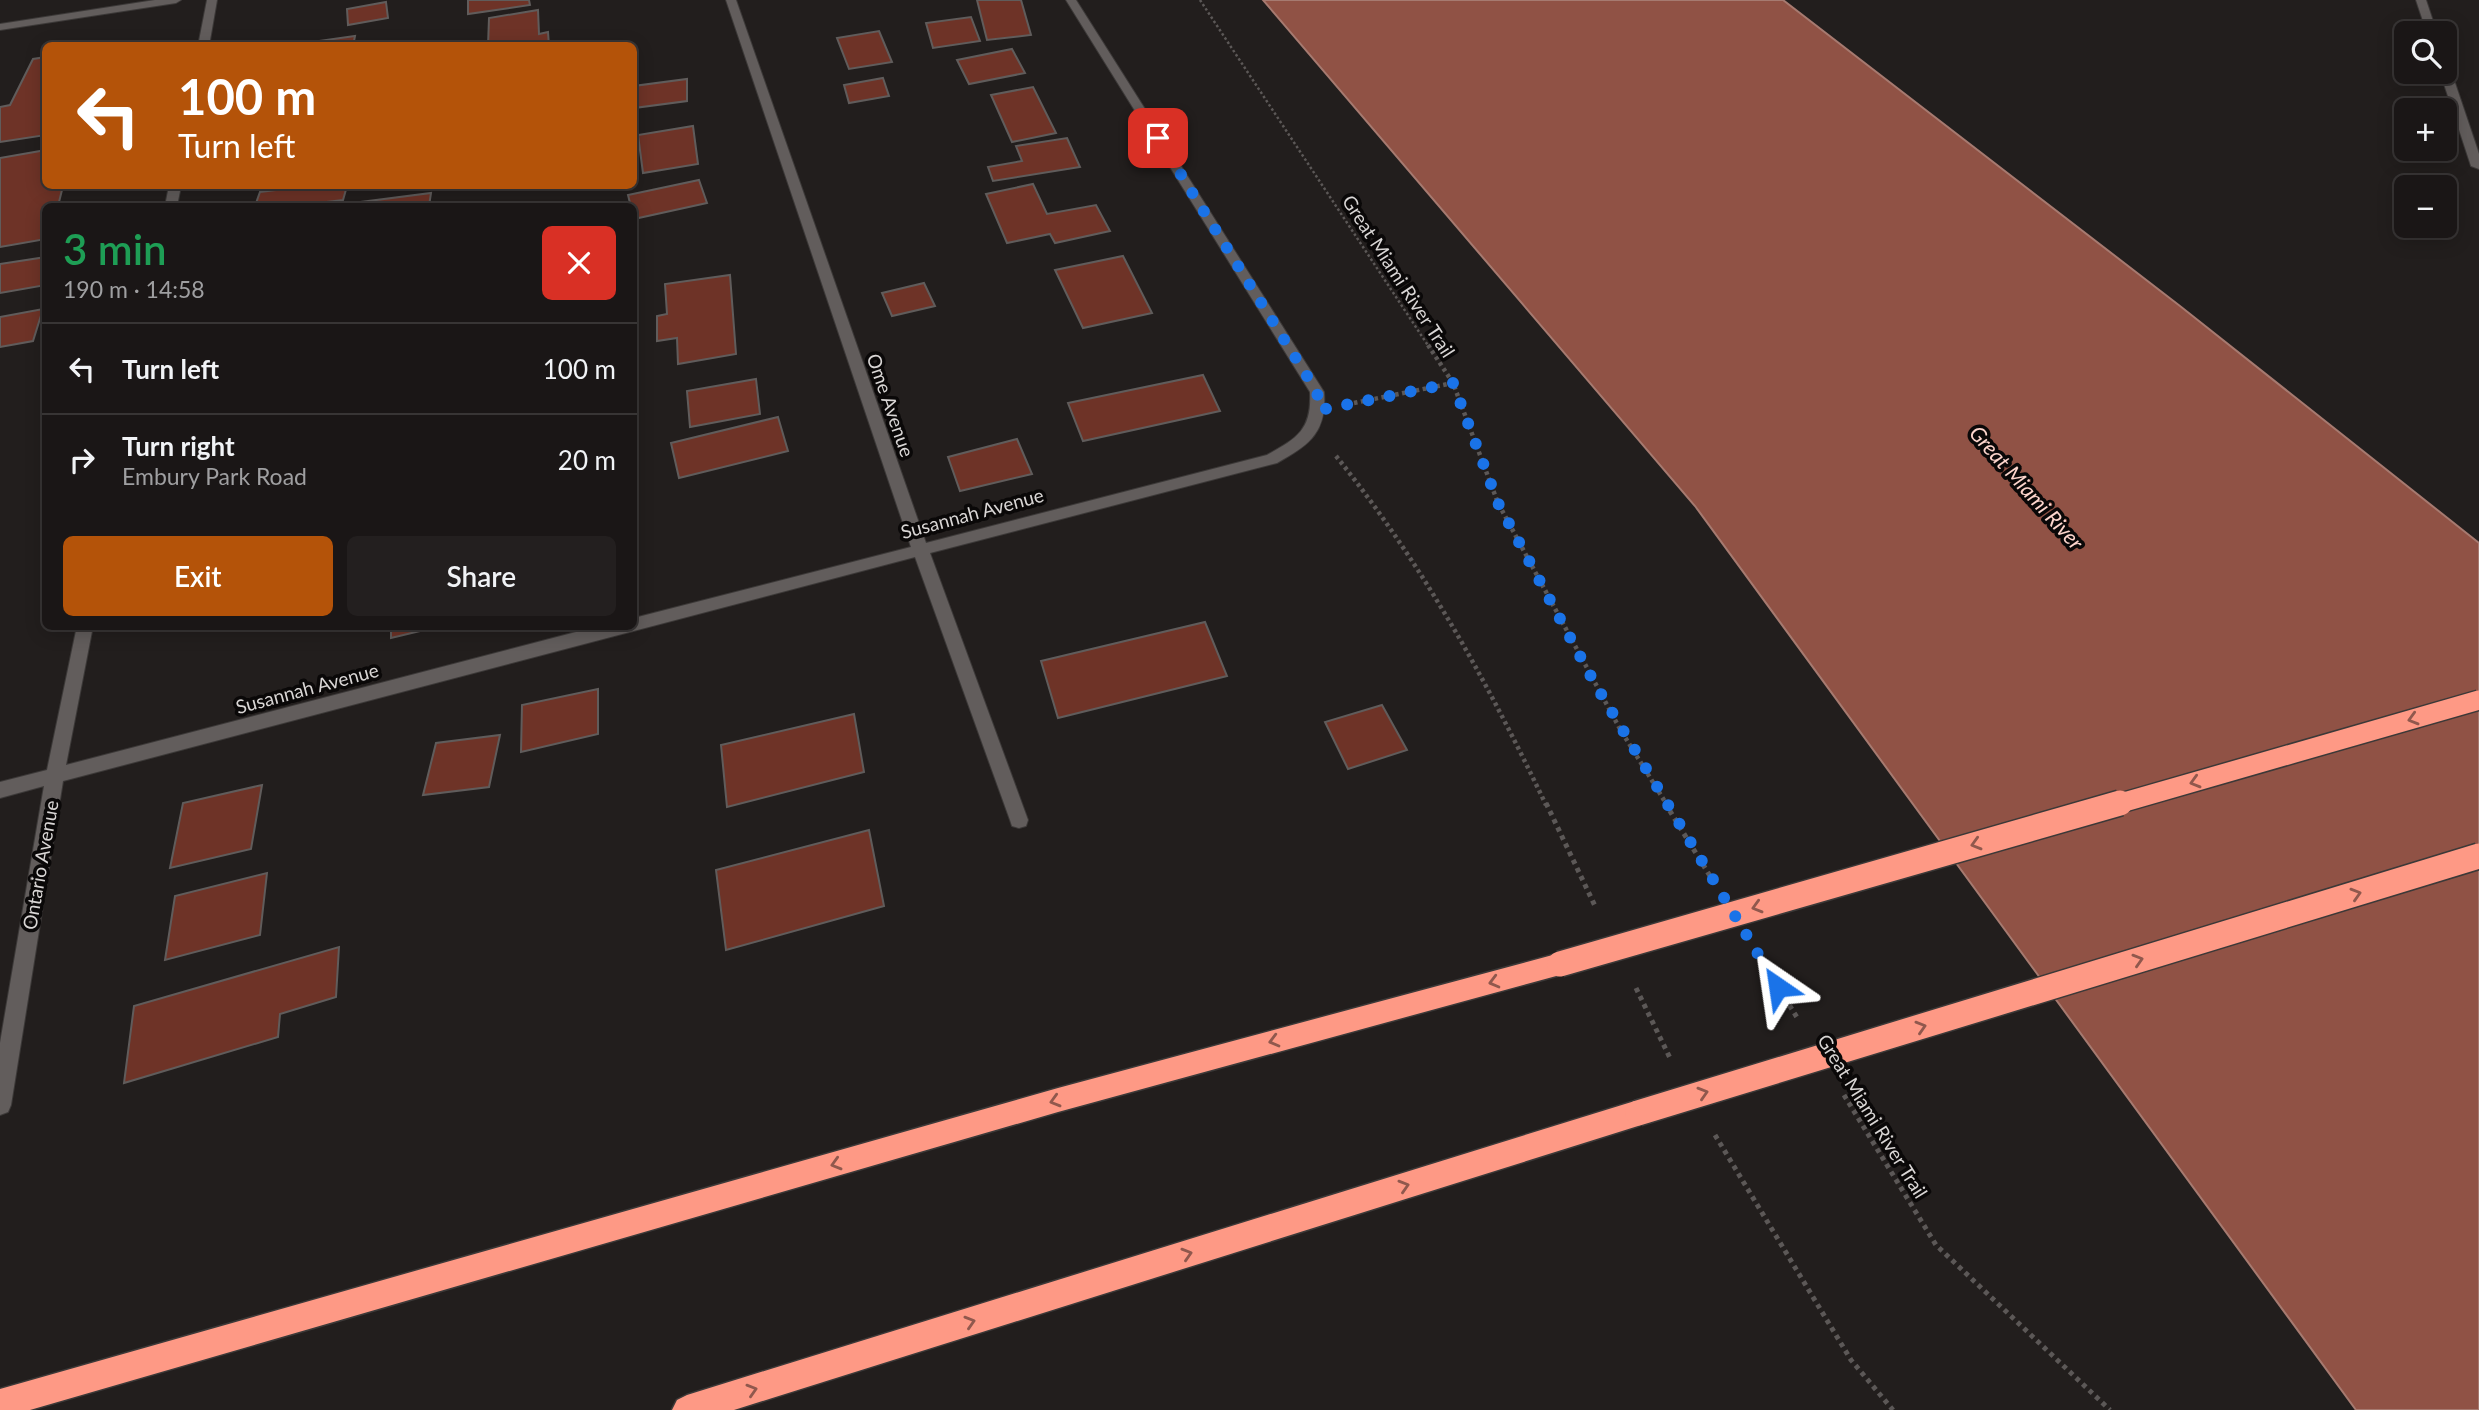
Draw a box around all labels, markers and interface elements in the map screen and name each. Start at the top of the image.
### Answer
map controls [2394,21,2457,238]
button: search [2394,21,2457,84]
text: 100 m [178,67,316,125]
icon: left [63,70,154,161]
button: + [2394,98,2457,161]
pin [1128,108,1188,168]
icon: arrive [1139,119,1177,157]
text: Turn left [178,126,295,165]
button: − [2394,175,2457,238]
street label: Great Miami River Trail [1338,191,1460,361]
text: 3 min [63,224,167,274]
button: close [542,226,616,300]
text: 190 m · 14:58 [63,275,205,303]
icon: left [63,350,101,388]
street label: Ome Avenue [863,350,919,460]
text: Turn left [122,353,219,385]
text: 100 m [543,353,616,385]
water label: Great Miami River [1965,420,2090,555]
text: Turn right [122,430,235,462]
icon: right [63,441,101,479]
text: 20 m [558,444,616,476]
text: Embury Park Road [122,462,307,490]
street label: Susannah Avenue [898,483,1046,543]
button: Exit [63,536,333,616]
button: Share [347,536,616,616]
street label: Susannah Avenue [233,658,381,718]
one-way arrow [2408,711,2420,725]
one-way arrow [2189,773,2201,788]
street label: Ontario Avenue [17,798,63,932]
one-way arrow [1970,836,1982,851]
one-way arrow [2349,887,2361,902]
one-way arrow [1751,899,1763,913]
position arrow [1741,950,1815,1024]
one-way arrow [2132,954,2144,969]
one-way arrow [1488,973,1500,988]
one-way arrow [1914,1020,1926,1035]
street label: Great Miami River Trail [1813,1030,1933,1202]
one-way arrow [1268,1033,1280,1048]
one-way arrow [1697,1087,1709,1102]
one-way arrow [1049,1093,1061,1107]
one-way arrow [830,1156,842,1170]
one-way arrow [1398,1180,1410,1195]
one-way arrow [1180,1248,1192,1262]
one-way arrow [963,1315,975,1330]
one-way arrow [746,1383,758,1398]

